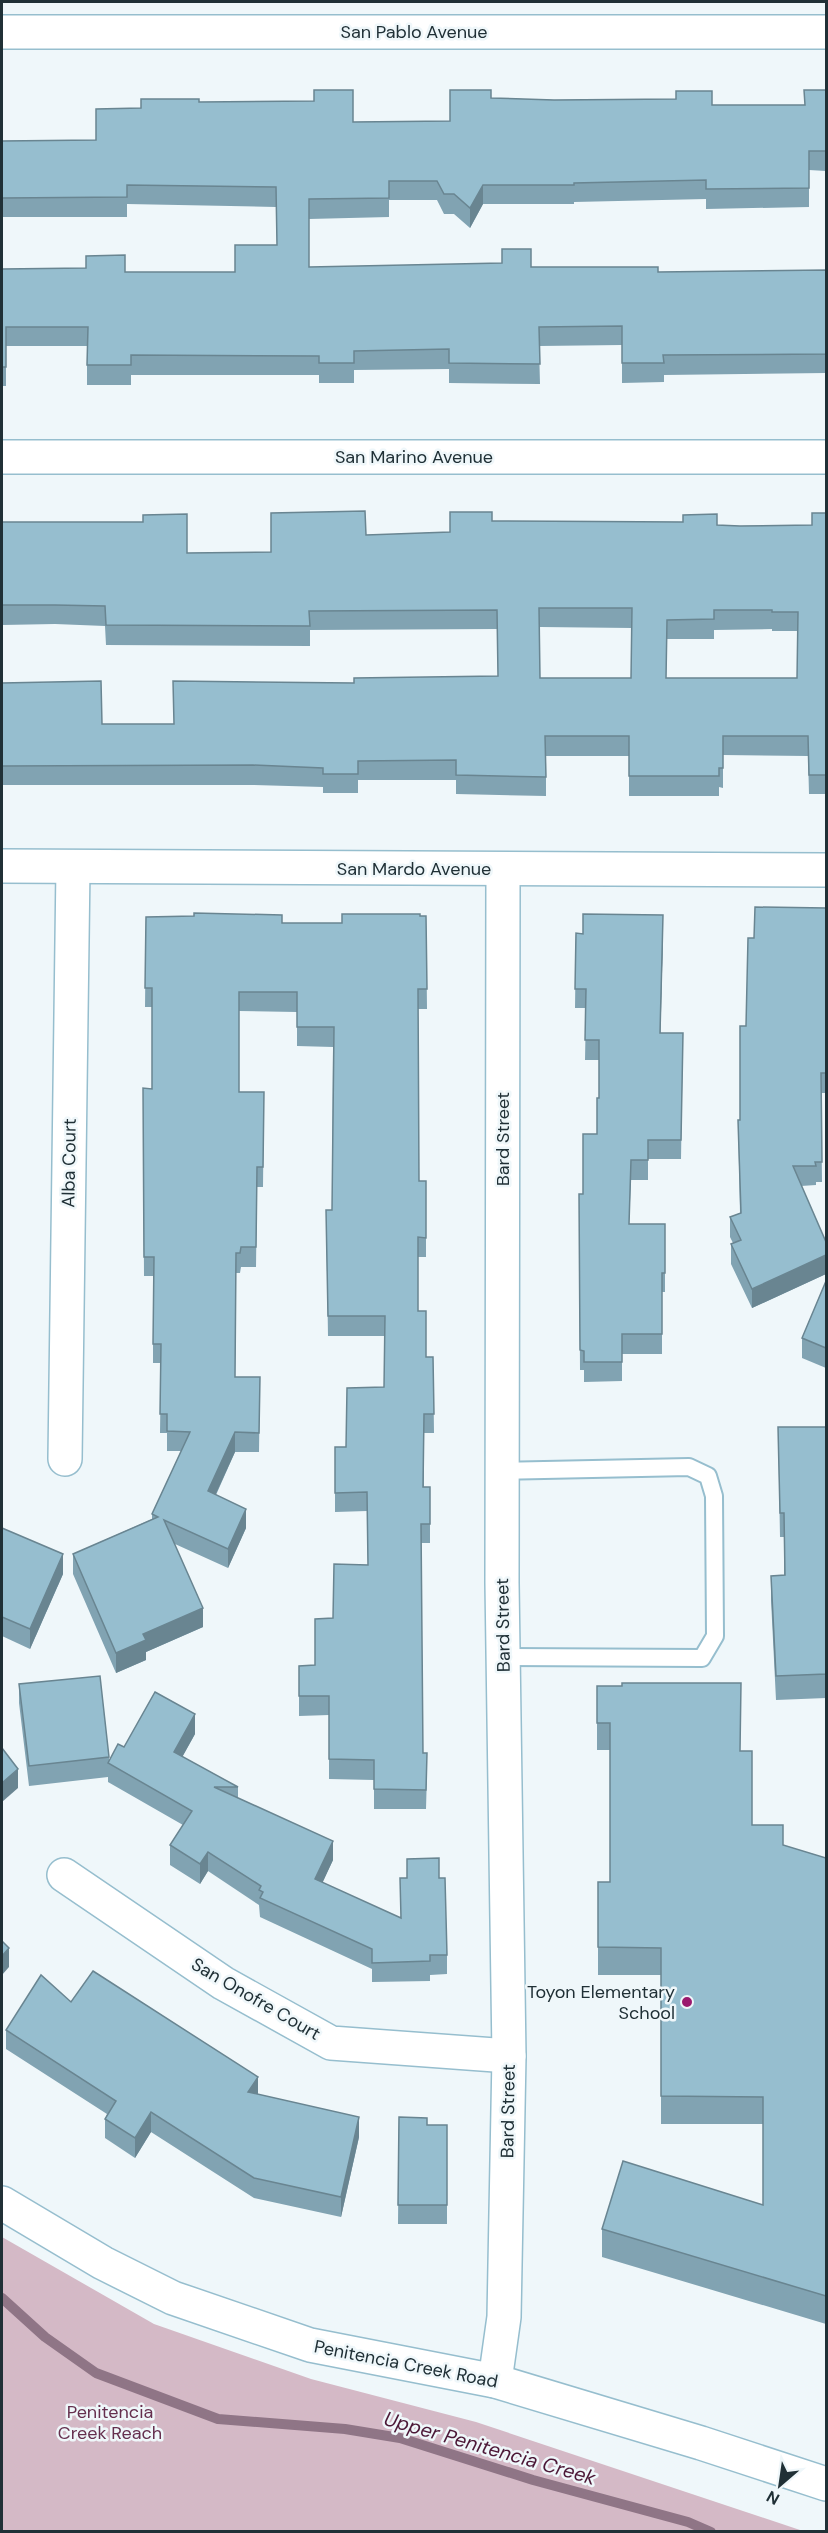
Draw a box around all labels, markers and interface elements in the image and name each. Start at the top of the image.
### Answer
street label: San Pablo Avenue [340,20,488,44]
street label: San Marino Avenue [335,445,493,469]
street label: San Mardo Avenue [337,857,491,881]
street label: Bard Street [491,1092,515,1186]
street label: Alba Court [56,1118,82,1208]
street label: Bard Street [490,1578,516,1672]
street label: San Onofre Court [187,1952,325,2046]
place label: Toyon Elementary School [527,1980,675,2025]
marker: Toyon Elementary School [680,1995,694,2009]
street label: Bard Street [495,2064,521,2158]
street label: Penitencia Creek Road [312,2334,500,2394]
park label: Penitencia Creek Reach [58,2400,162,2445]
water label: Upper Penitencia Creek [381,2405,600,2491]
north arrow [750,2455,810,2515]
text: N [763,2486,783,2510]

